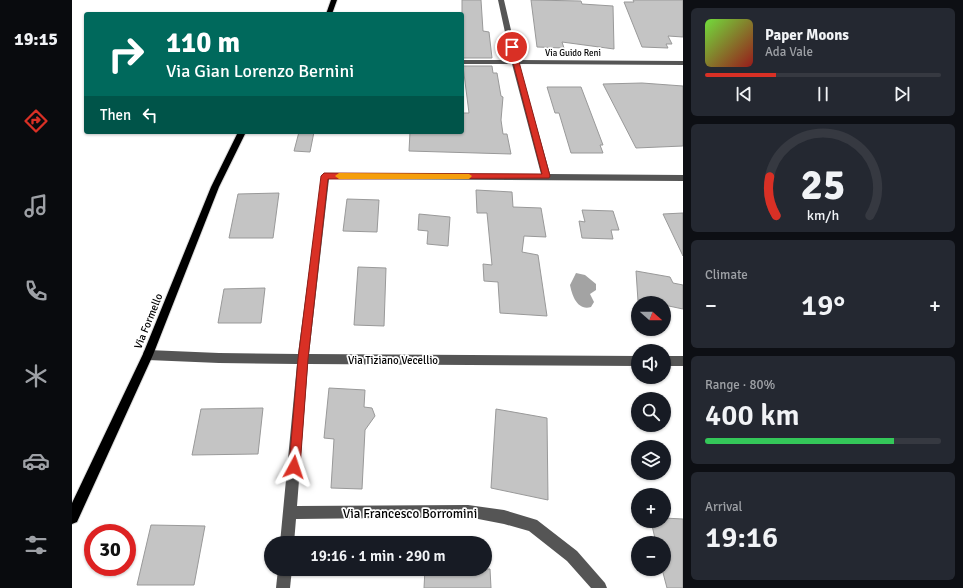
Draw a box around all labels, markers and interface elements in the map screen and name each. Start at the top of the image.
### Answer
text: 110 m [166,26,240,60]
text: Paper Moons [765,26,849,44]
text: 19:15 [14,28,58,50]
icon: right [100,28,152,80]
pin [495,30,529,64]
icon: arrive [501,36,523,58]
text: Ada Vale [765,44,813,60]
street label: Via Guido Reni [545,48,601,59]
text: Via Gian Lorenzo Bernini [166,60,354,82]
icon: previous [733,83,755,105]
icon: pause [812,83,834,105]
icon: next [891,83,913,105]
icon: left [139,104,161,126]
text: Then [100,106,131,124]
icon: directions [22,107,50,135]
text: 25 [801,160,845,211]
icon: music [22,192,50,220]
text: km/h [807,207,839,224]
text: Climate [705,267,748,283]
icon: phone [22,277,50,305]
text: 19° [801,287,845,324]
street label: Via Formello [131,291,166,351]
text: − [705,292,717,319]
text: + [929,292,941,319]
north arrow [631,296,671,336]
map controls [631,296,671,576]
button: sound [631,344,671,384]
street label: Via Tiziano Vecellio [348,354,438,367]
icon: climate [22,362,50,390]
text: Range · 80% [705,377,775,393]
button: search [631,392,671,432]
text: 400 km [705,397,800,434]
button: layers [631,440,671,480]
position arrow [273,446,315,488]
icon: car [22,447,50,475]
button: + [631,488,671,528]
text: Arrival [705,499,742,515]
street label: Via Francesco Borromini [343,506,477,522]
text: 19:16 [705,519,778,556]
speed limit sign: 30 [84,524,136,576]
icon: filters [22,531,50,559]
button: − [631,536,671,576]
text: 19:16 · 1 min · 290 m [311,547,445,565]

